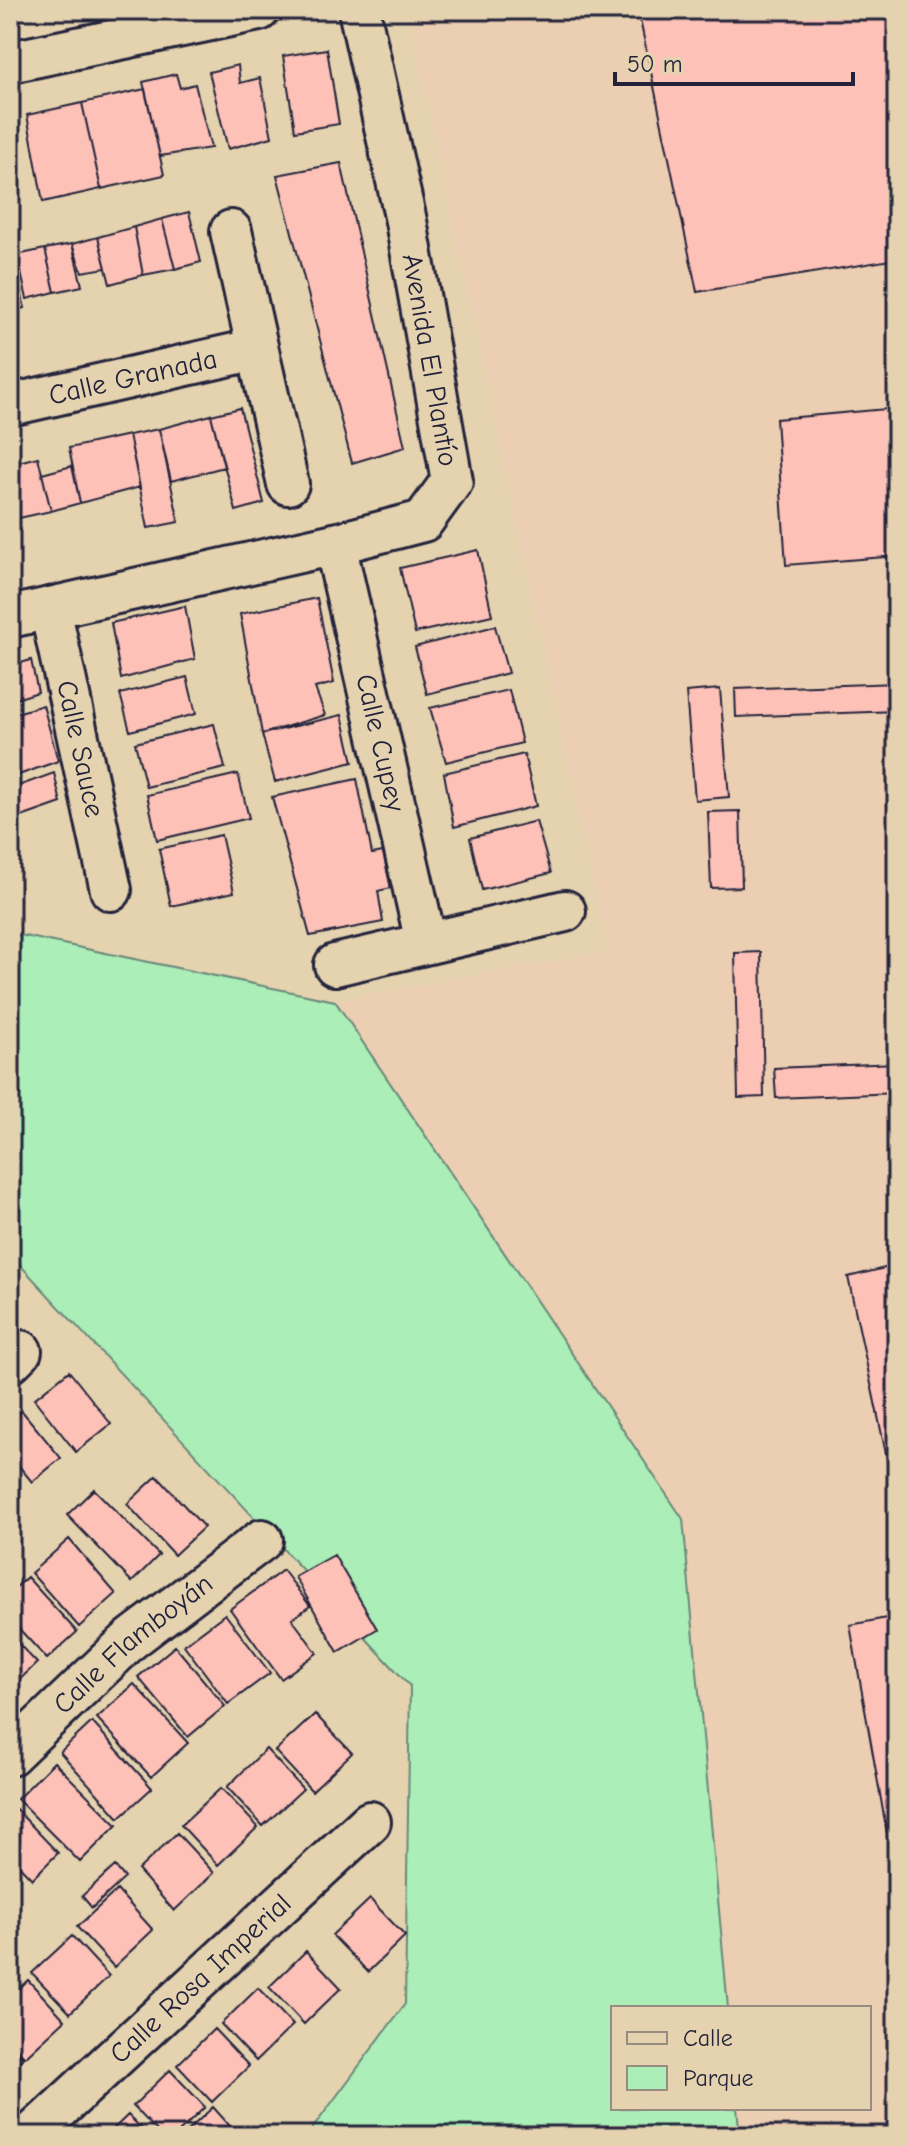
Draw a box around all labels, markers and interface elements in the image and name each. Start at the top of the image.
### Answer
scale bar [615,36,853,86]
text: 50 m [627,50,683,78]
street label: Avenida El Plantío [396,251,464,469]
street label: Calle Granada [46,343,220,412]
street label: Calle Cupey [349,671,412,815]
street label: Calle Sauce [50,677,111,820]
street label: Calle Flamboyán [47,1567,219,1721]
street label: Calle Rosa Imperial [103,1887,298,2070]
legend [611,2006,871,2110]
text: Calle [683,2024,733,2052]
text: Parque [683,2064,754,2092]

